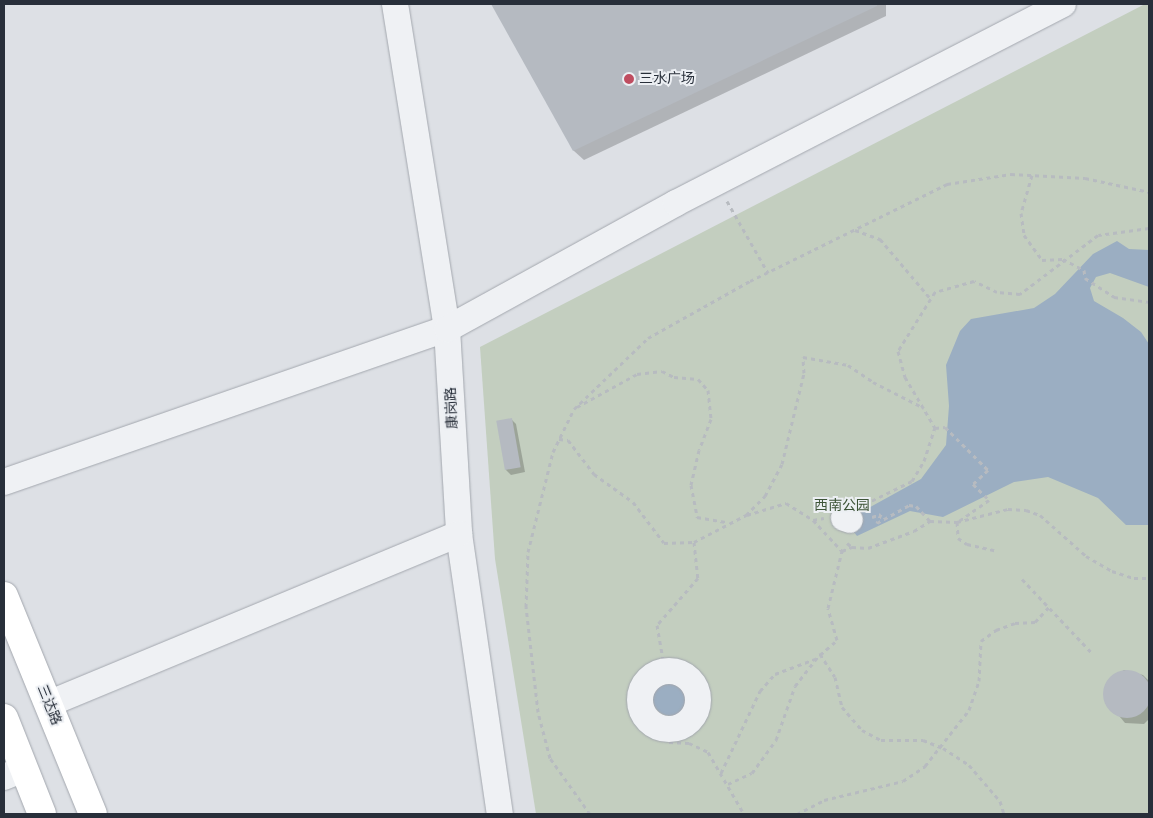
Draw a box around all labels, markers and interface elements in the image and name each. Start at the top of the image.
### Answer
place label: 三水广场 [639,71,695,87]
marker: 三水广场 [623,73,635,85]
street label: 康岗路 [443,387,461,429]
park label: 西南公园 [814,498,870,514]
street label: 三达路 [33,682,65,728]

